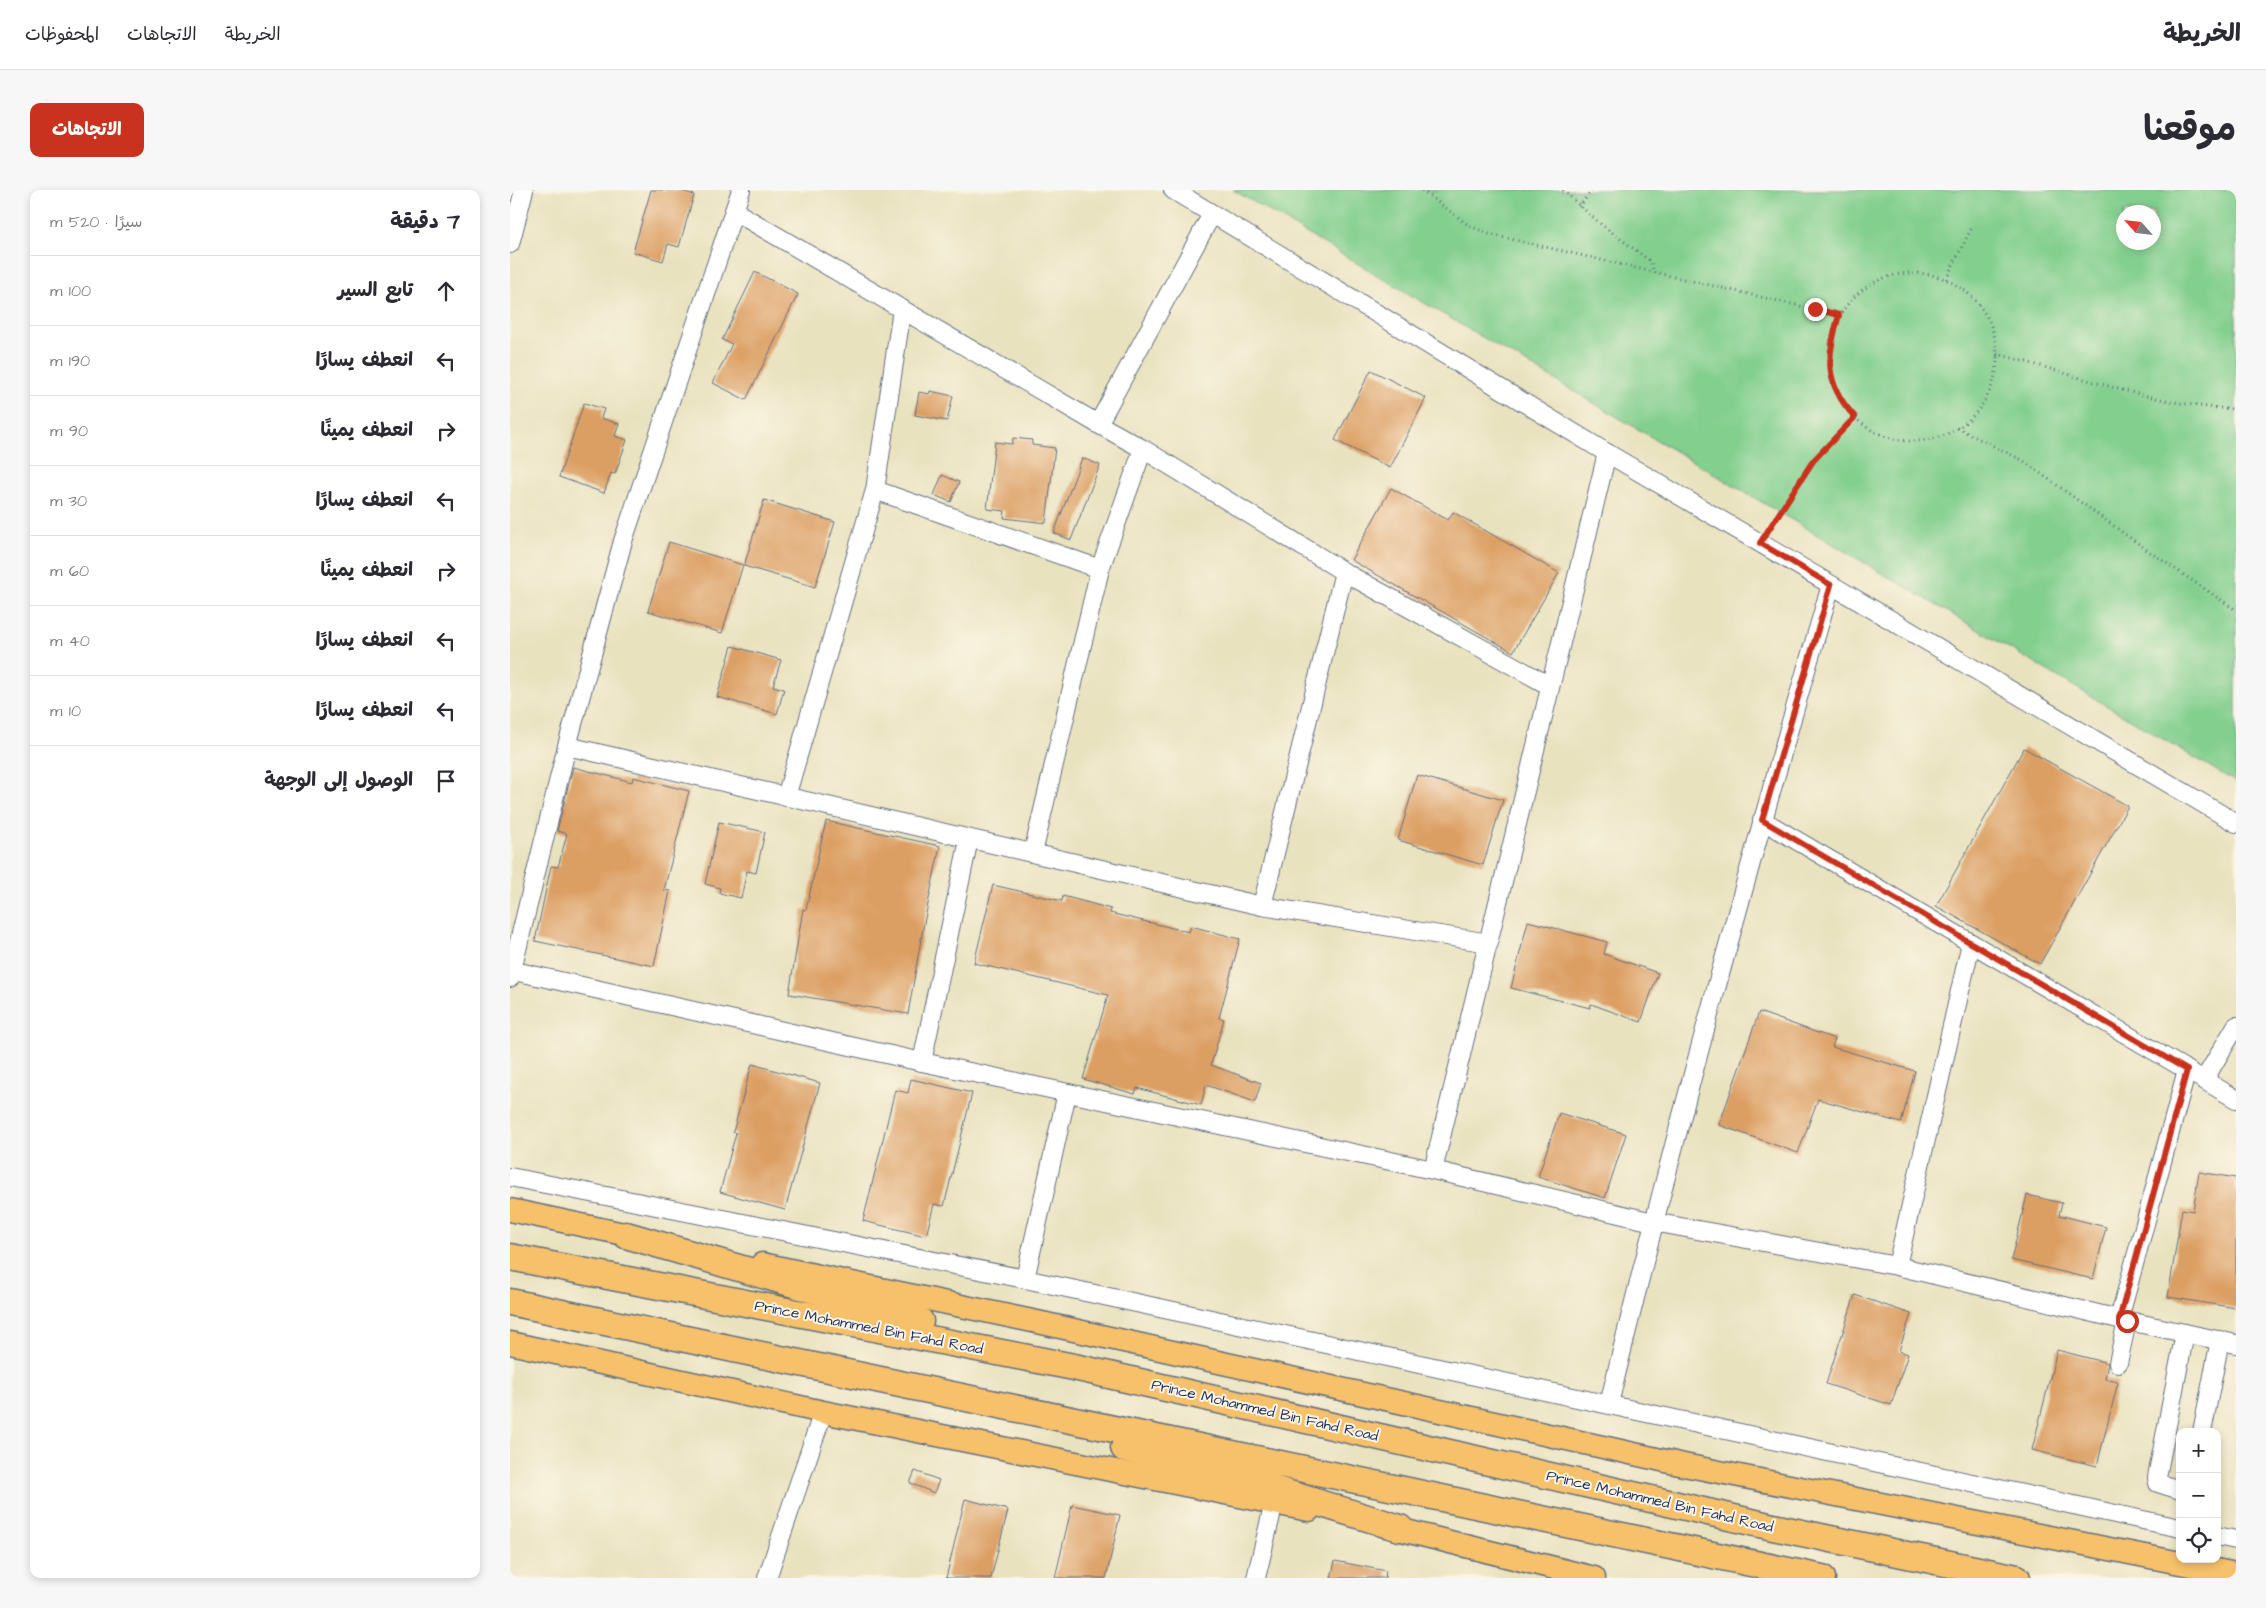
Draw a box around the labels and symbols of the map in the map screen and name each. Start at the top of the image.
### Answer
north arrow [2116,205,2161,250]
route end [1804,298,1827,321]
street label: Prince Mohammed Bin Fahd Road [753,1295,985,1360]
route start [2116,1310,2139,1333]
street label: Prince Mohammed Bin Fahd Road [1149,1374,1381,1447]
street label: Prince Mohammed Bin Fahd Road [1544,1465,1776,1538]

